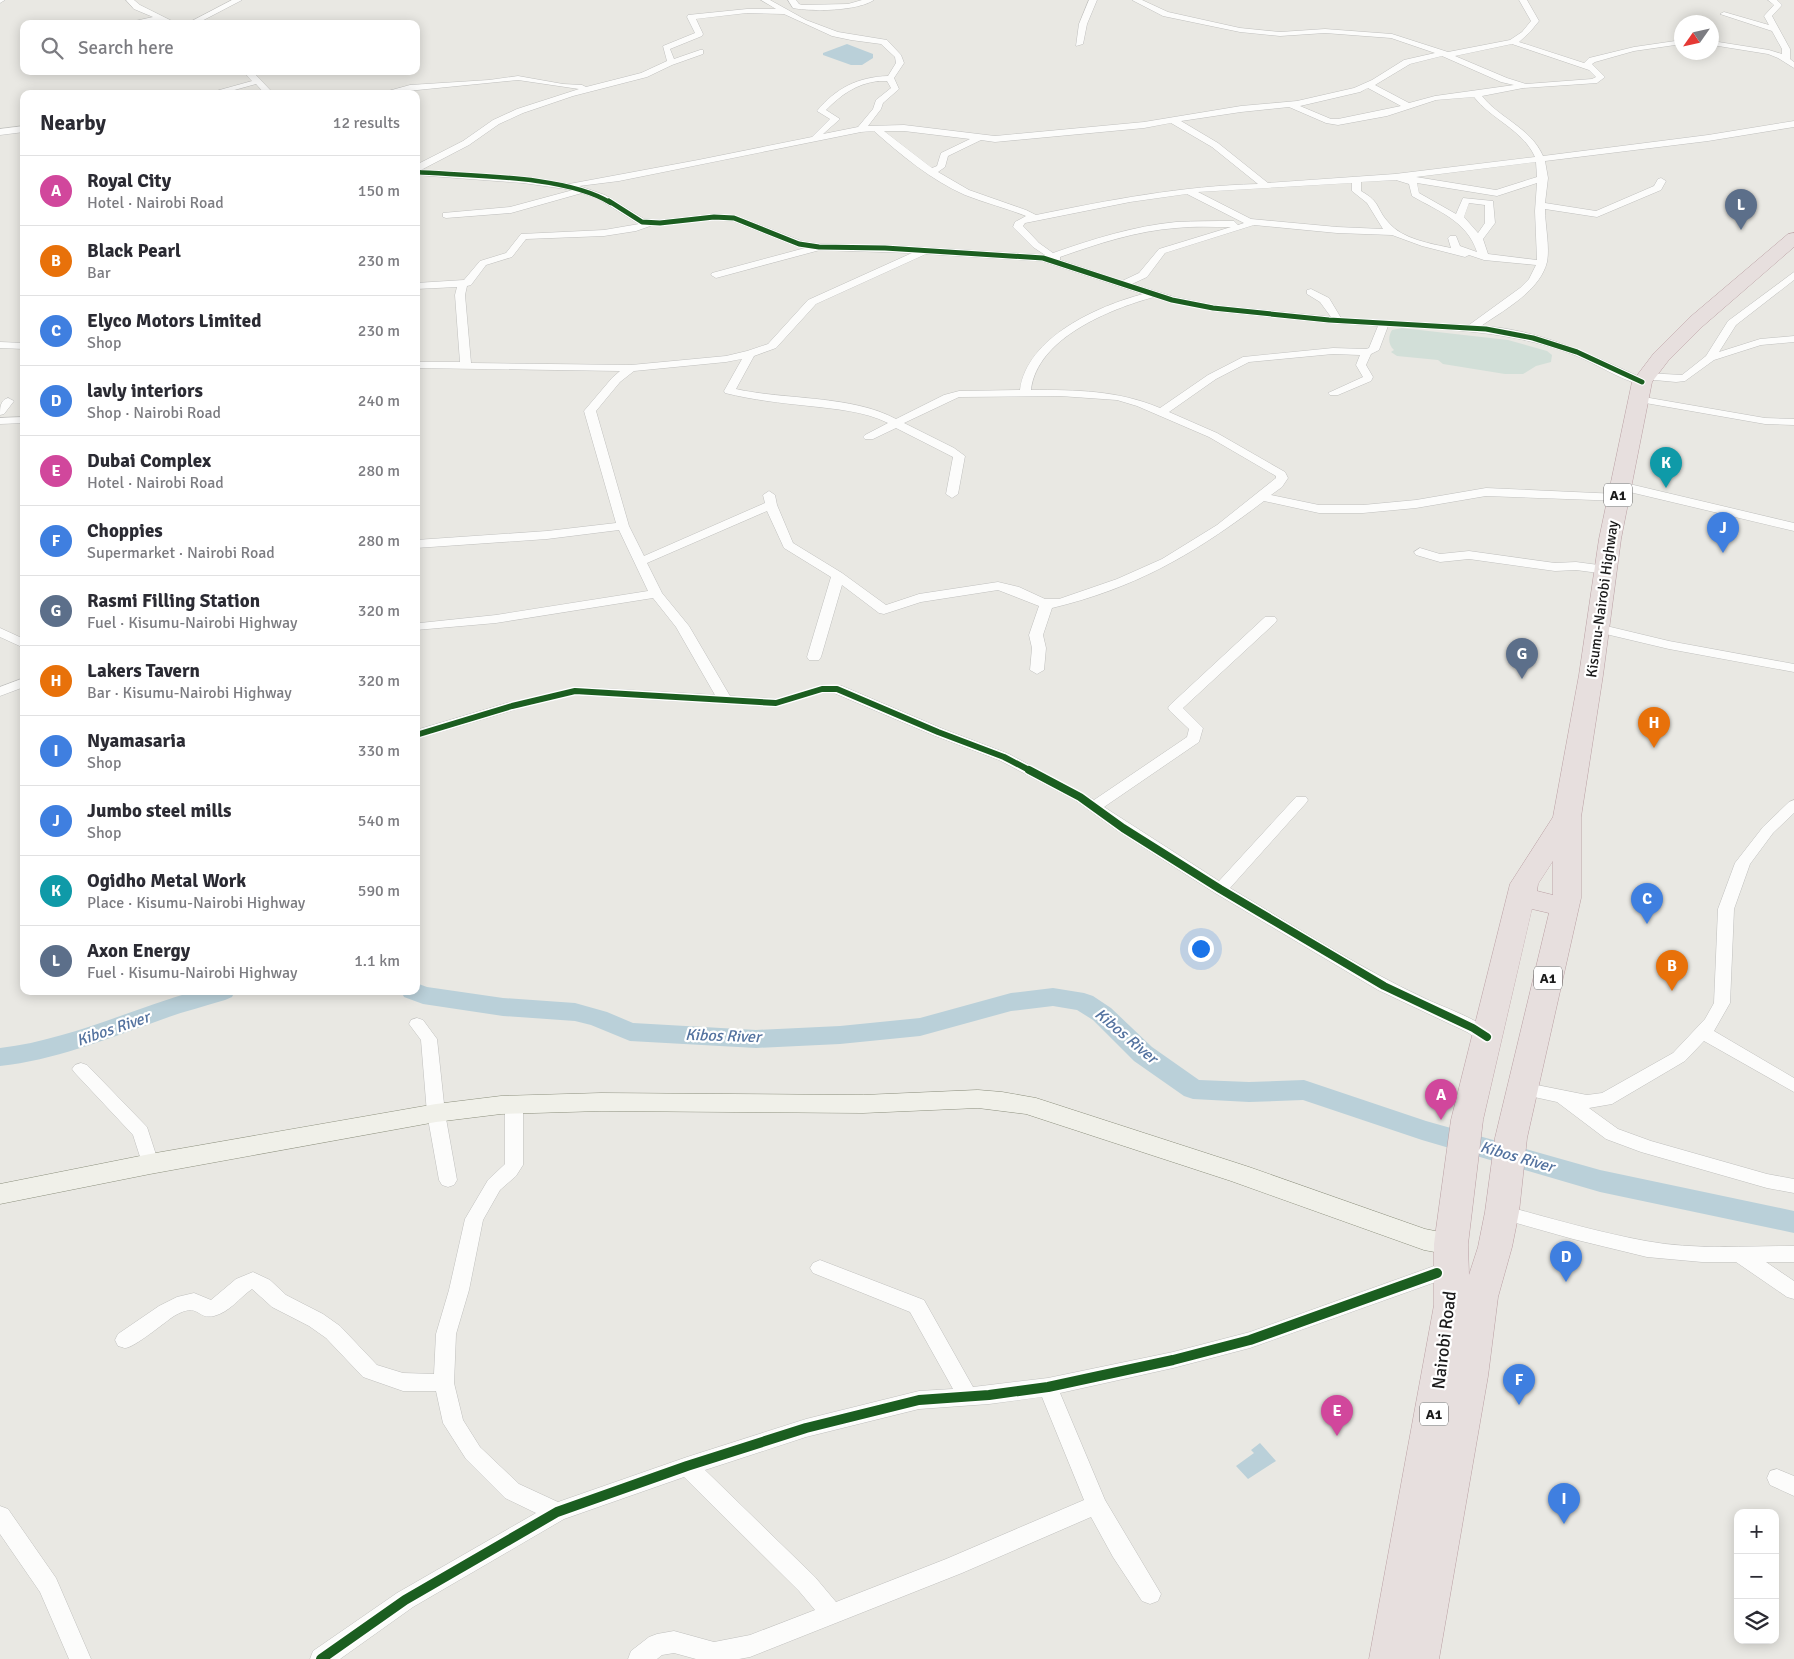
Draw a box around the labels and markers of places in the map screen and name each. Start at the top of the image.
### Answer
pin: L [1725,189,1757,230]
pin: K [1650,447,1682,488]
pin: J [1707,512,1739,553]
pin: G [1506,638,1538,679]
pin: H [1638,707,1670,748]
pin: C [1631,883,1663,924]
pin: B [1656,950,1688,991]
pin: A [1425,1079,1457,1120]
pin: D [1550,1241,1582,1282]
pin: F [1503,1364,1535,1405]
pin: E [1321,1395,1353,1436]
pin: I [1548,1483,1580,1524]

